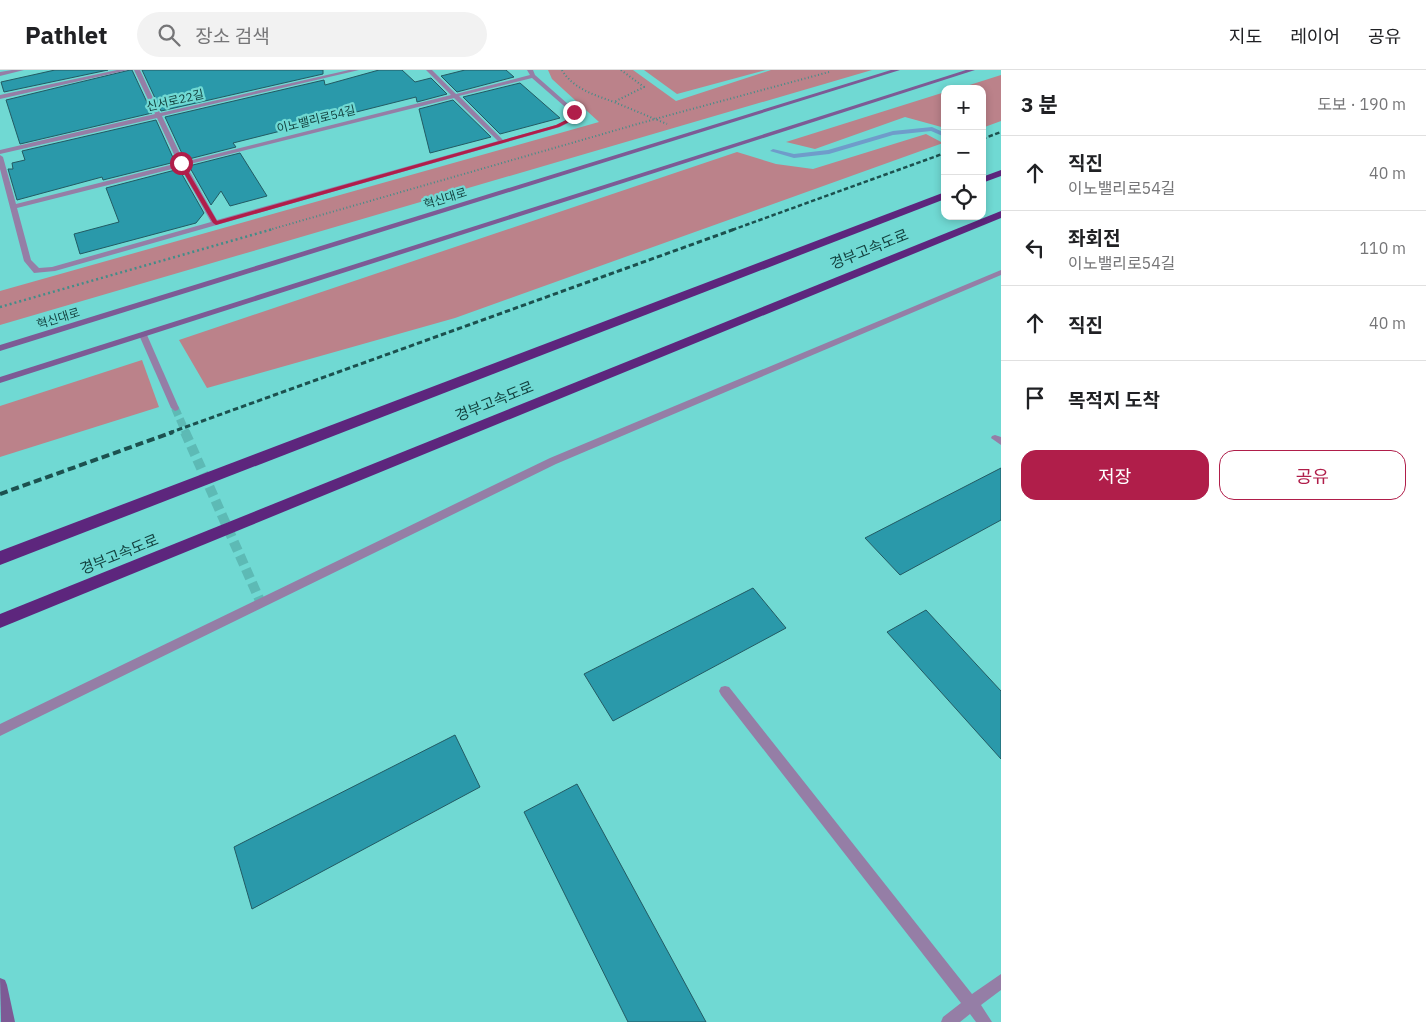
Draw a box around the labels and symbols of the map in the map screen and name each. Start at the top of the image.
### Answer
street label: 신서로22길 [145,86,205,114]
route end [563,101,586,124]
street label: 이노밸리로54길 [275,102,357,136]
route start [170,152,193,175]
street label: 혁신대로 [422,184,468,212]
street label: 경부고속도로 [827,225,911,273]
street label: 혁신대로 [35,304,81,332]
street label: 경부고속도로 [452,377,536,425]
street label: 경부고속도로 [77,530,161,578]

